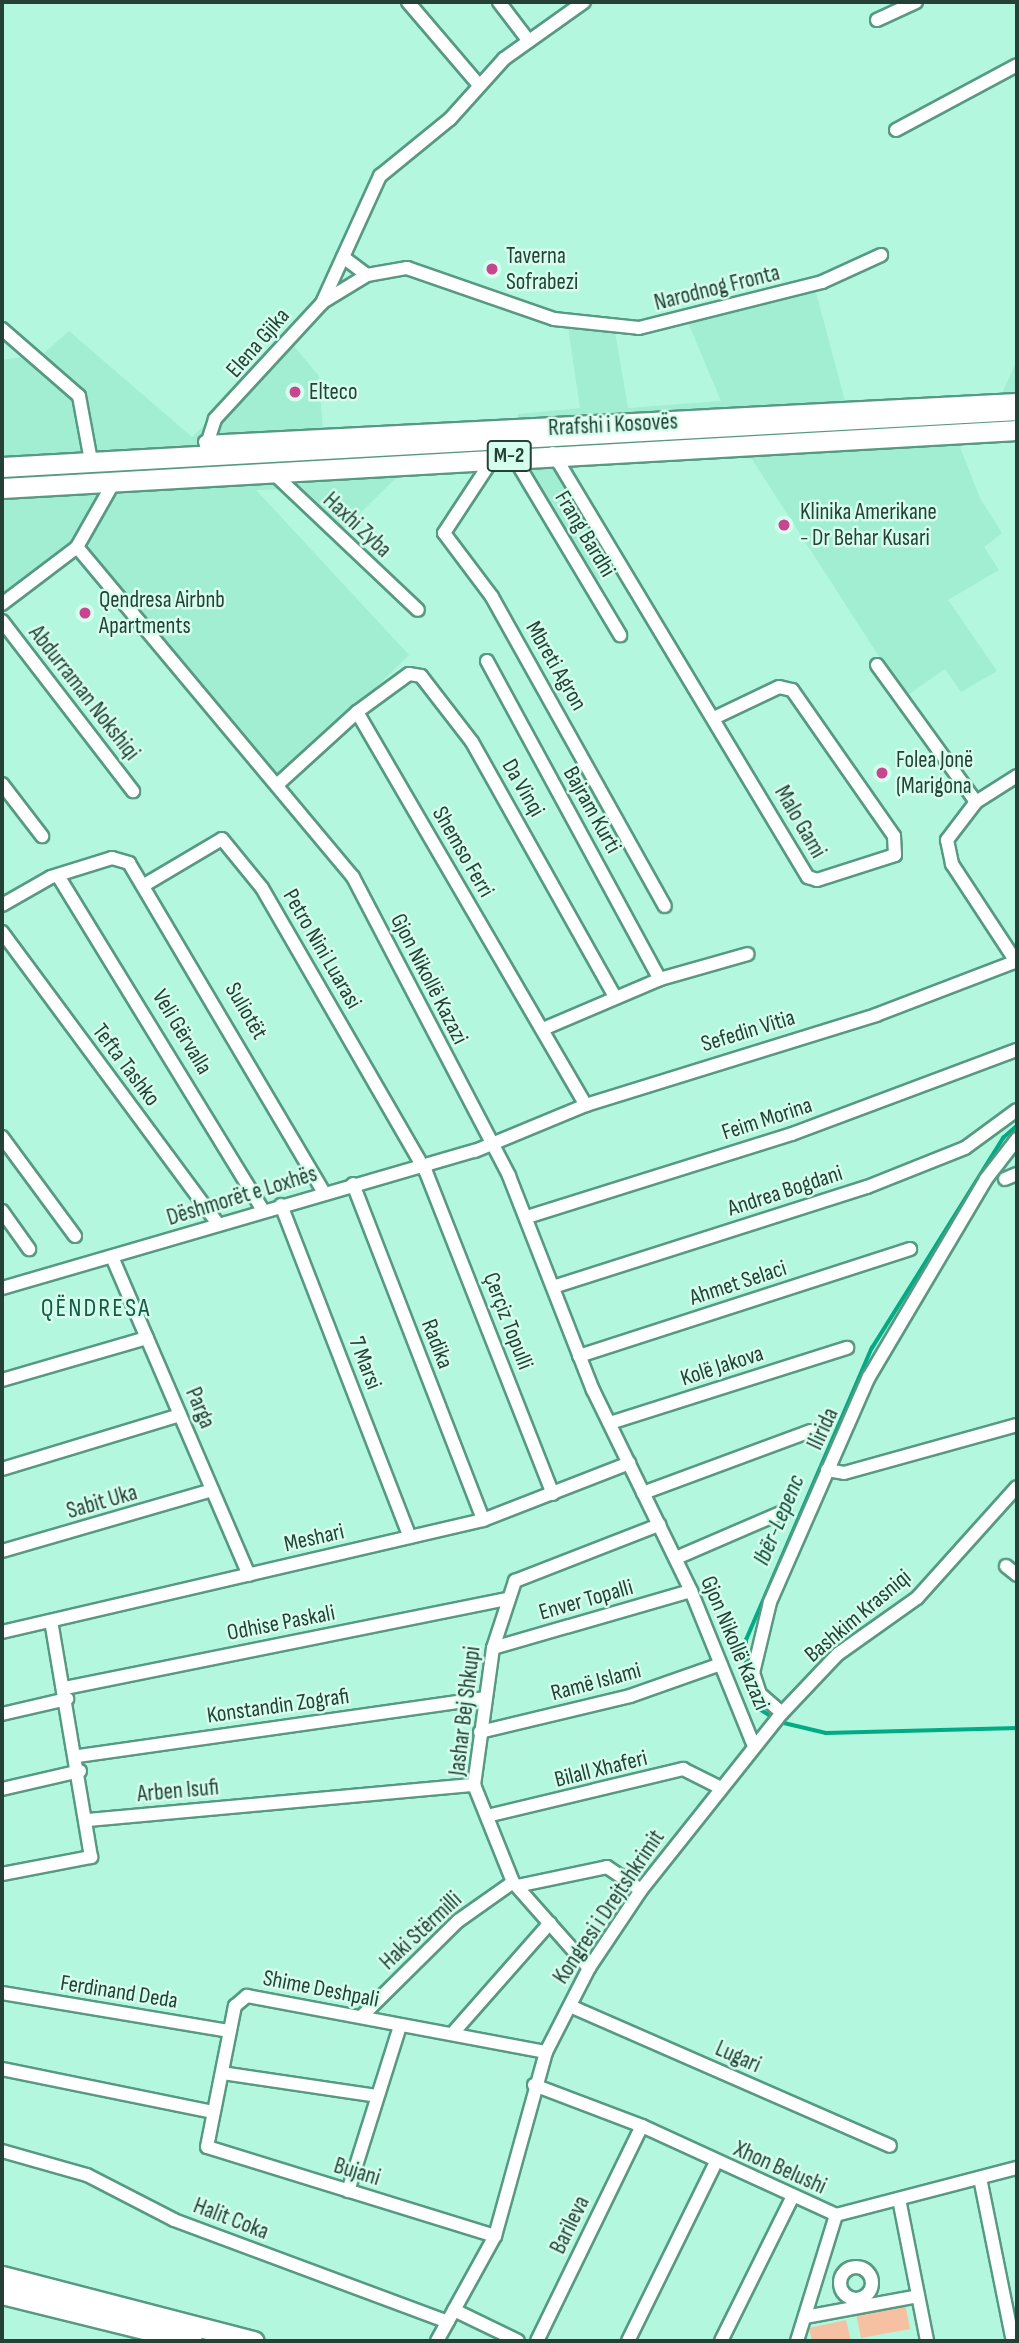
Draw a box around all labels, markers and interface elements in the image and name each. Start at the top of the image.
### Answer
place label: Taverna Sofrabezi [506,242,578,296]
street label: Narodnog Fronta [651,259,783,317]
marker: Taverna Sofrabezi [484,261,500,277]
street label: Elena Gjika [220,303,296,383]
place label: Elteco [309,378,357,406]
marker: Elteco [287,384,303,400]
street label: Rrafshi i Kosovës [548,408,678,442]
road number: M-2 [486,438,532,474]
street label: Frang Bardhi [549,486,621,582]
street label: Haxhi Zyba [317,487,397,563]
place label: Klinika Amerikane - Dr Behar Kusari [800,498,937,552]
marker: Klinika Amerikane - Dr Behar Kusari [774,515,794,535]
place label: Qendresa Airbnb Apartments [99,586,225,640]
marker: Qendresa Airbnb Apartments [77,605,93,621]
street label: Mbreti Agron [519,616,593,716]
street label: Abdurraman Nokshiqi [23,620,145,766]
place label: Folea Jonë (Marigona [896,746,973,800]
street label: Da Vinqi [496,754,550,822]
street label: Bajram Kurti [557,762,627,858]
marker: Folea Jonë (Marigona [874,765,890,781]
street label: Malo Gami [768,781,832,863]
street label: Shemso Ferri [426,802,500,902]
street label: Petro Nini Luarasi [277,884,367,1014]
street label: Gjon Nikollë Kazazi [384,909,474,1049]
street label: Suliotët [219,978,273,1044]
street label: Veli Gërvalla [146,985,218,1079]
street label: Sefedin Vitia [698,1004,798,1058]
street label: Tefta Tashko [86,1018,166,1112]
street label: Feim Morina [718,1091,816,1147]
street label: Andrea Bogdani [724,1159,846,1223]
street label: Dëshmorët e Loxhës [164,1160,320,1232]
street label: Ahmet Selaci [686,1254,790,1312]
street label: Çerçiz Topulli [477,1269,539,1373]
district label: QËNDRESA [42,1293,150,1325]
street label: Radika [415,1315,459,1373]
street label: 7 Marsi [342,1333,388,1393]
street label: Kolë Jakova [677,1340,767,1392]
street label: Parga [179,1383,221,1433]
street label: Ilirida [801,1404,845,1454]
water label: Ibër-Lepenc [747,1470,811,1570]
street label: Sabit Uka [63,1479,141,1525]
street label: Meshari [281,1518,347,1558]
street label: Bashkim Krasniqi [799,1564,917,1668]
street label: Gjon Nikollë Kazazi [694,1572,776,1714]
street label: Enver Topalli [536,1573,636,1627]
street label: Odhise Paskali [225,1599,337,1647]
street label: Jashar Bej Shkupi [443,1645,487,1777]
street label: Ramë Islami [548,1657,644,1707]
street label: Konstandin Zografi [205,1682,351,1730]
street label: Bilall Xhaferi [552,1744,650,1794]
street label: Arben Isufi [136,1774,220,1808]
street label: Kongresi i Drejtshkrimit [547,1825,671,1989]
street label: Haki Stërmilli [374,1886,468,1976]
street label: Shime Deshpali [261,1964,381,2014]
street label: Ferdinand Deda [58,1969,180,2015]
street label: Lugari [711,2035,765,2079]
street label: Xhon Belushi [729,2135,831,2201]
street label: Bujani [331,2152,383,2192]
street label: Halit Coka [189,2192,273,2246]
street label: Barileva [544,2192,596,2258]

